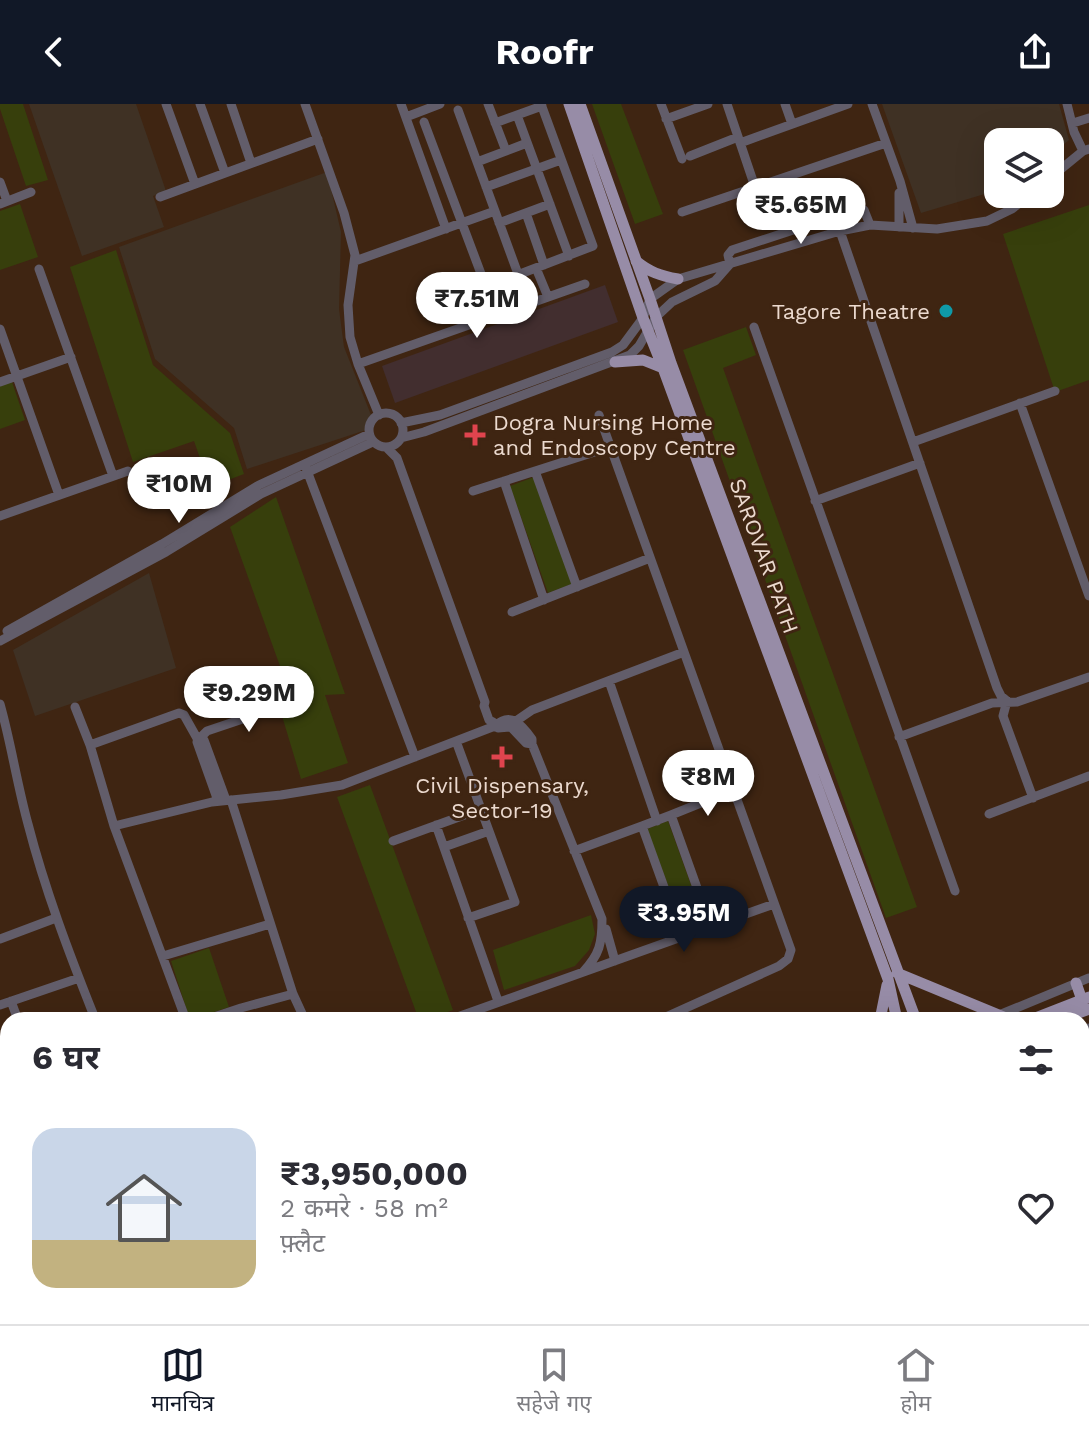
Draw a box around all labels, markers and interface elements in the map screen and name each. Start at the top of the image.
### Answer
icon: back [32,30,76,74]
icon: share [1013,30,1057,74]
text: Roofr [496,31,593,73]
map controls [984,128,1064,208]
button: layers [984,128,1064,208]
pin: ₹5.65M [736,178,866,246]
text: ₹5.65M [754,189,848,219]
pin: ₹7.51M [412,272,542,340]
text: ₹7.51M [434,283,520,313]
place label: Tagore Theatre [772,299,930,324]
marker: Tagore Theatre [937,302,955,320]
place label: Dogra Nursing Home and Endoscopy Centre [493,410,736,460]
marker: Dogra Nursing Home and Endoscopy Centre [464,424,486,446]
pin: ₹10M [132,457,226,525]
text: ₹10M [145,468,213,498]
street label: SAROVAR PATH [724,475,804,637]
pin: ₹9.29M [184,666,314,734]
text: ₹9.29M [202,677,296,707]
marker: Civil Dispensary, Sector-19 [491,746,513,768]
pin: ₹8M [669,750,747,818]
text: ₹8M [680,761,736,791]
place label: Civil Dispensary, Sector-19 [415,773,589,823]
pin: ₹3.95M [619,886,749,954]
text: ₹3.95M [637,897,731,927]
text: 6 घर [32,1037,100,1077]
icon: filters [1014,1038,1058,1082]
text: ₹3,950,000 [280,1153,468,1193]
icon: home [96,1160,192,1256]
icon: heart [1014,1186,1058,1230]
text: 2 कमरे · 58 m² [280,1193,448,1223]
text: फ़्लैट [280,1228,325,1258]
tab: मानचित्र [151,1343,214,1420]
tab: सहेजे गए [516,1343,591,1420]
tab: होम [894,1343,938,1420]

